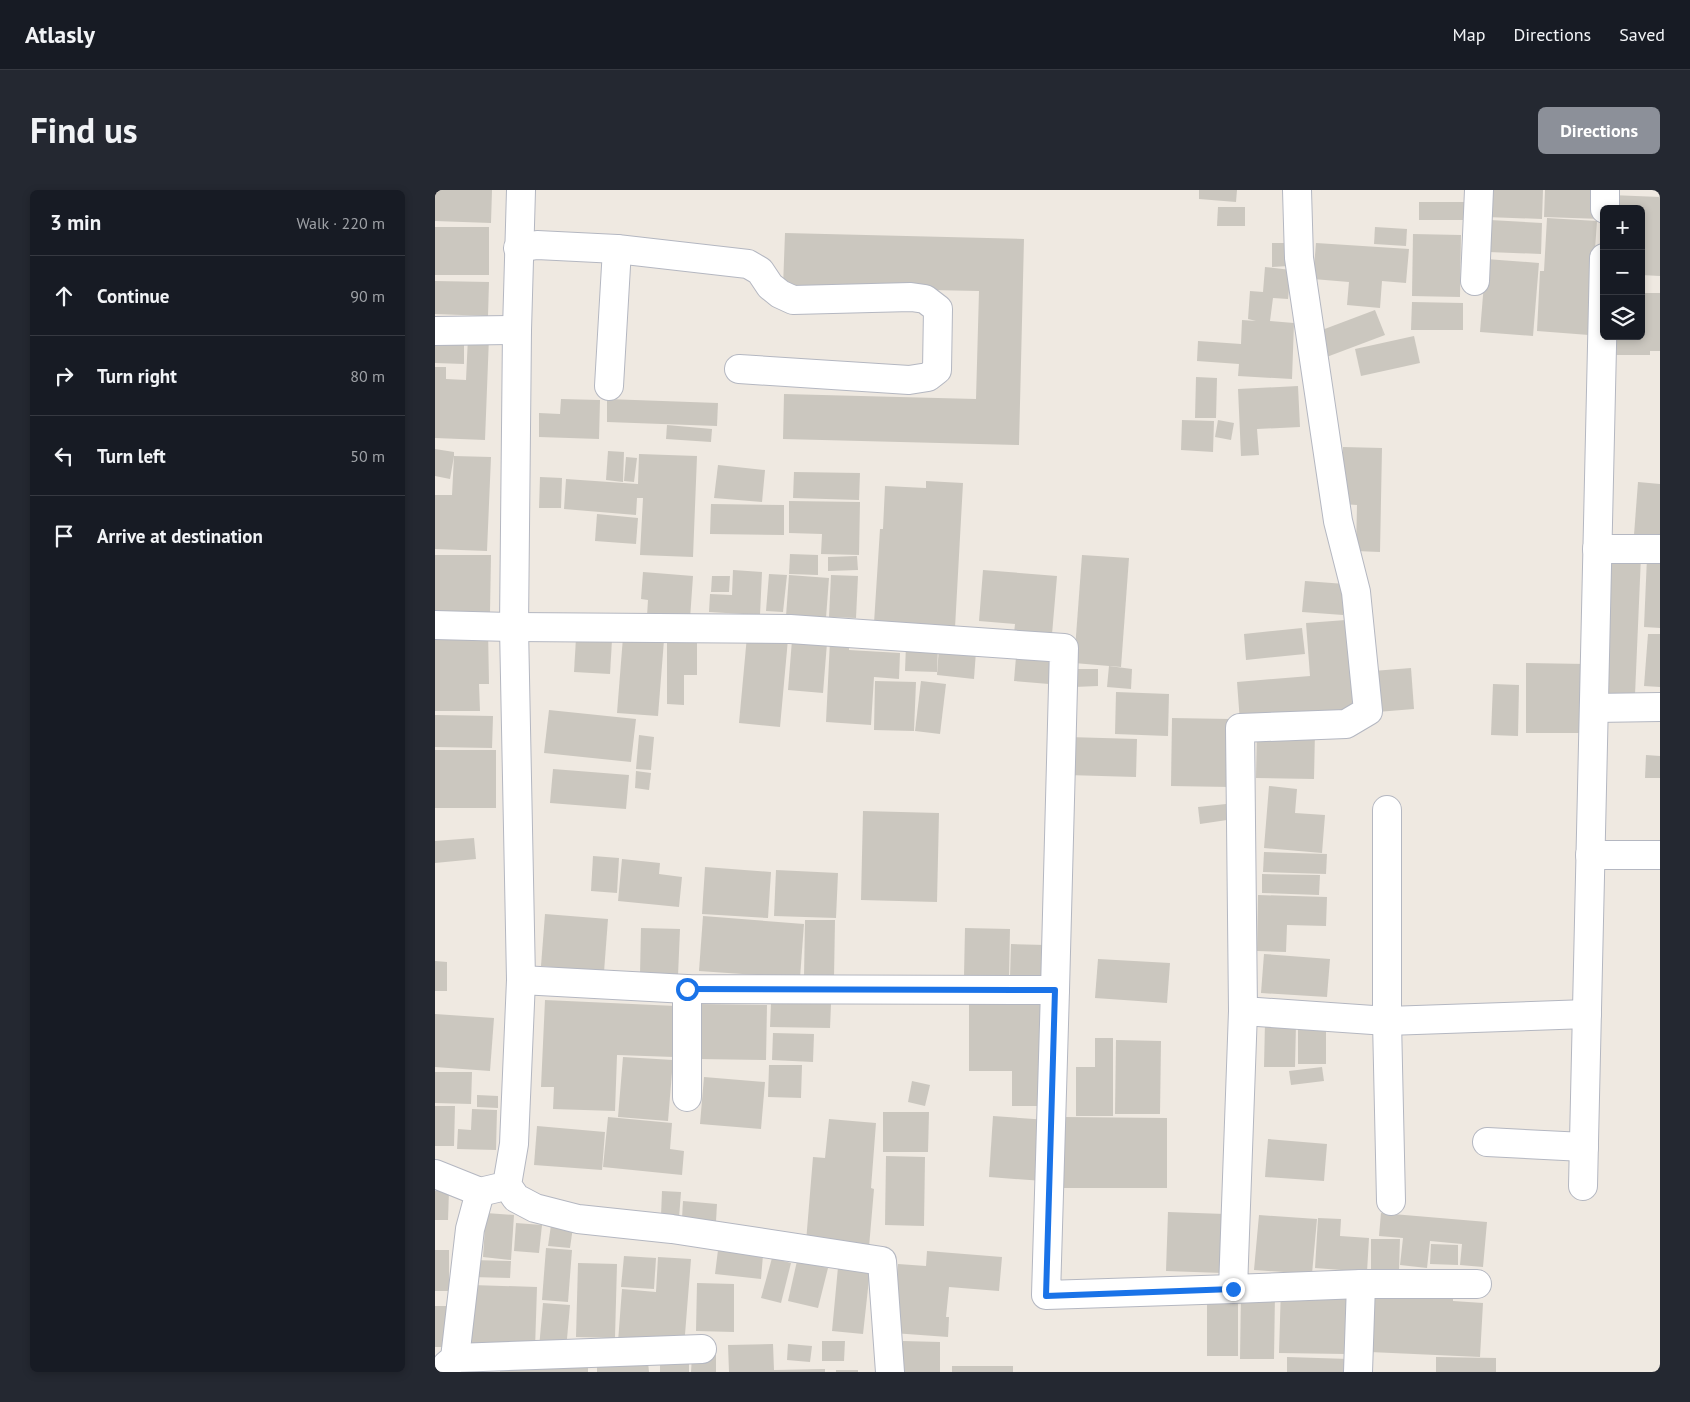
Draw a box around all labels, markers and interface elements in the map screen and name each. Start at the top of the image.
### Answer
text: Atlasly [25,19,95,50]
text: Map [1453,23,1485,46]
text: Directions [1513,23,1591,46]
text: Saved [1619,23,1665,46]
text: Find us [30,107,138,153]
button: Directions [1538,107,1660,154]
map controls [1600,205,1645,340]
button: + [1600,205,1645,250]
text: 3 min [50,209,101,236]
text: Walk · 220 m [296,213,385,233]
button: − [1600,250,1645,295]
icon: ahead [50,282,78,310]
text: Continue [97,284,169,308]
text: 90 m [350,286,385,306]
button: layers [1600,295,1645,340]
icon: right [50,362,78,390]
text: Turn right [97,364,177,388]
text: 80 m [350,366,385,386]
icon: left [50,442,78,470]
text: Turn left [97,444,166,468]
text: 50 m [350,446,385,466]
icon: arrive [50,522,78,550]
text: Arrive at destination [97,524,263,548]
route start [676,978,699,1001]
route end [1222,1278,1245,1301]

